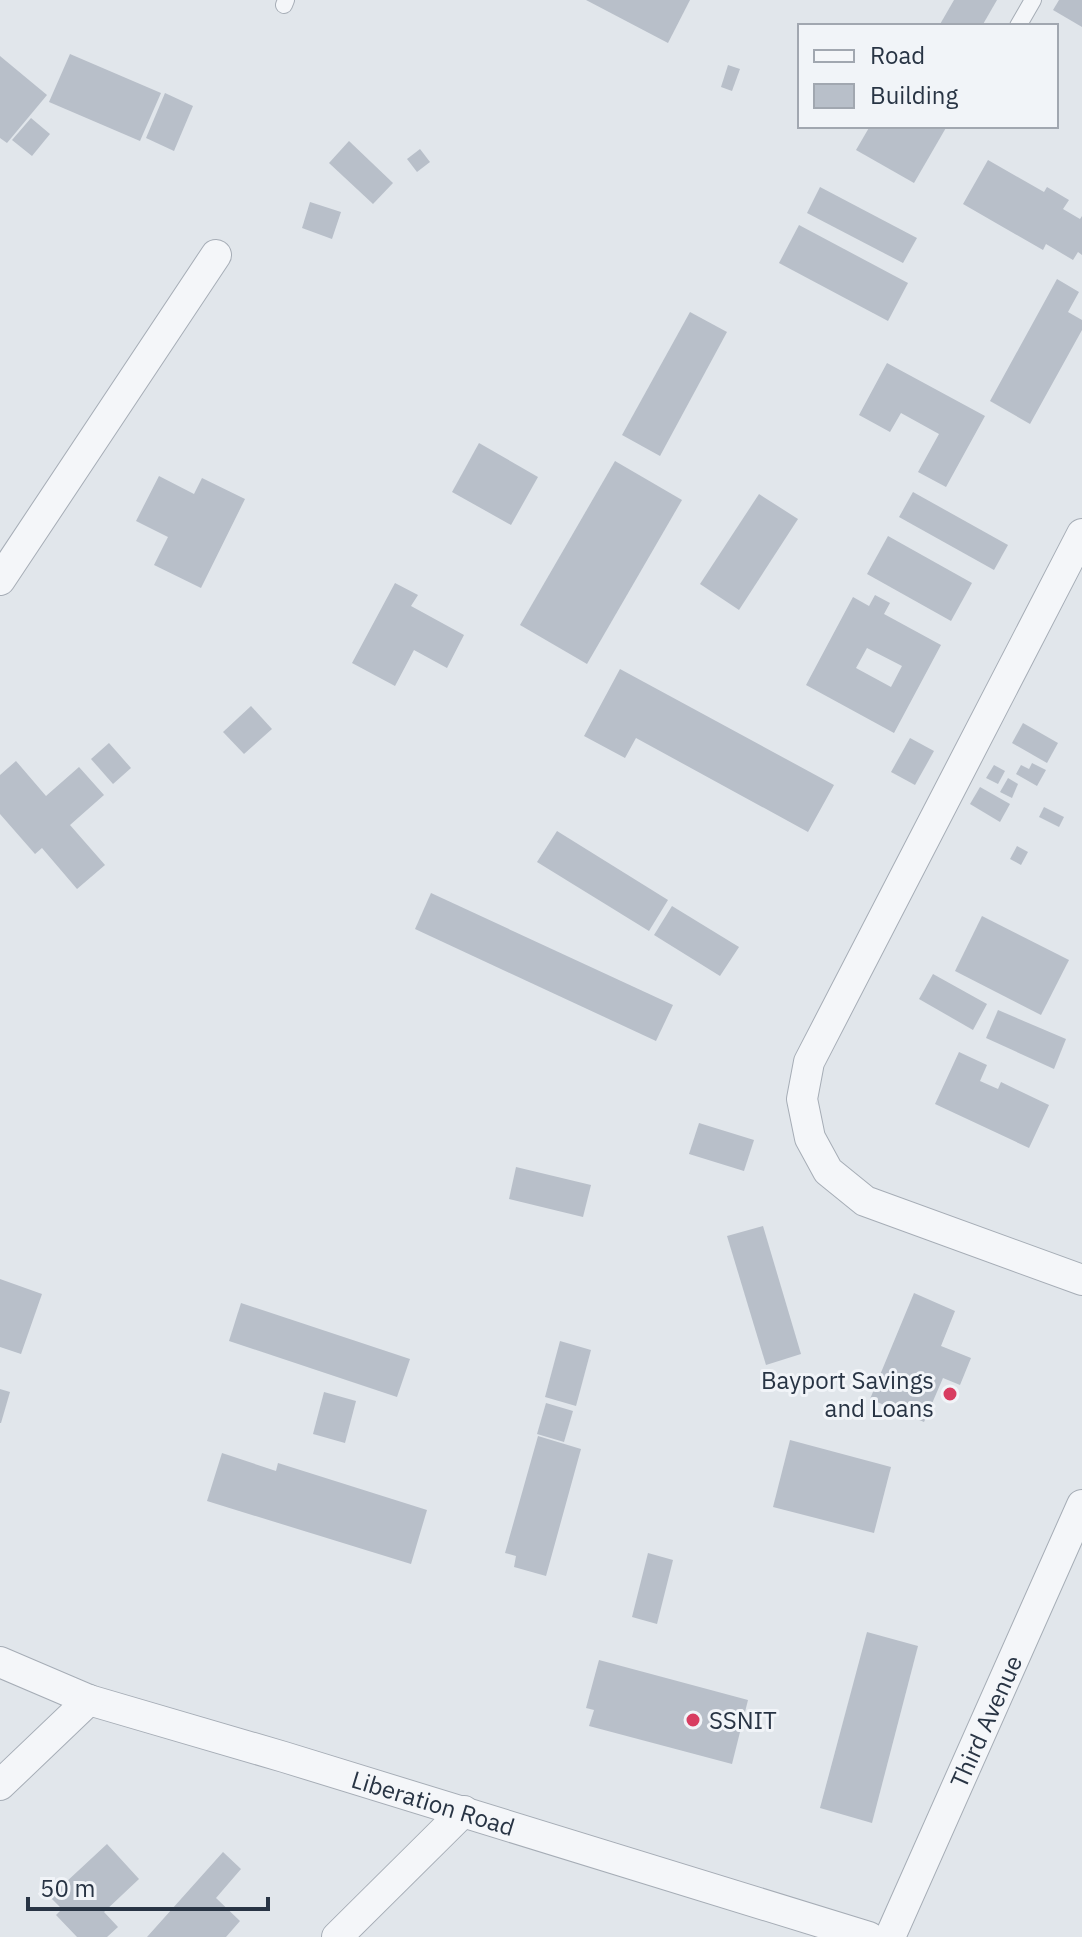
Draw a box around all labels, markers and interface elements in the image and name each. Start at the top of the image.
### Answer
legend [798,24,1058,128]
text: Road [870,39,925,71]
text: Building [870,79,958,111]
place label: Bayport Savings and Loans [761,1364,934,1424]
marker: Bayport Savings and Loans [941,1385,959,1403]
street label: Third Avenue [942,1650,1029,1793]
place label: SSNIT [709,1704,777,1736]
marker: SSNIT [684,1711,702,1729]
street label: Liberation Road [348,1763,519,1843]
scale bar [28,1861,268,1911]
text: 50 m [40,1872,95,1904]

